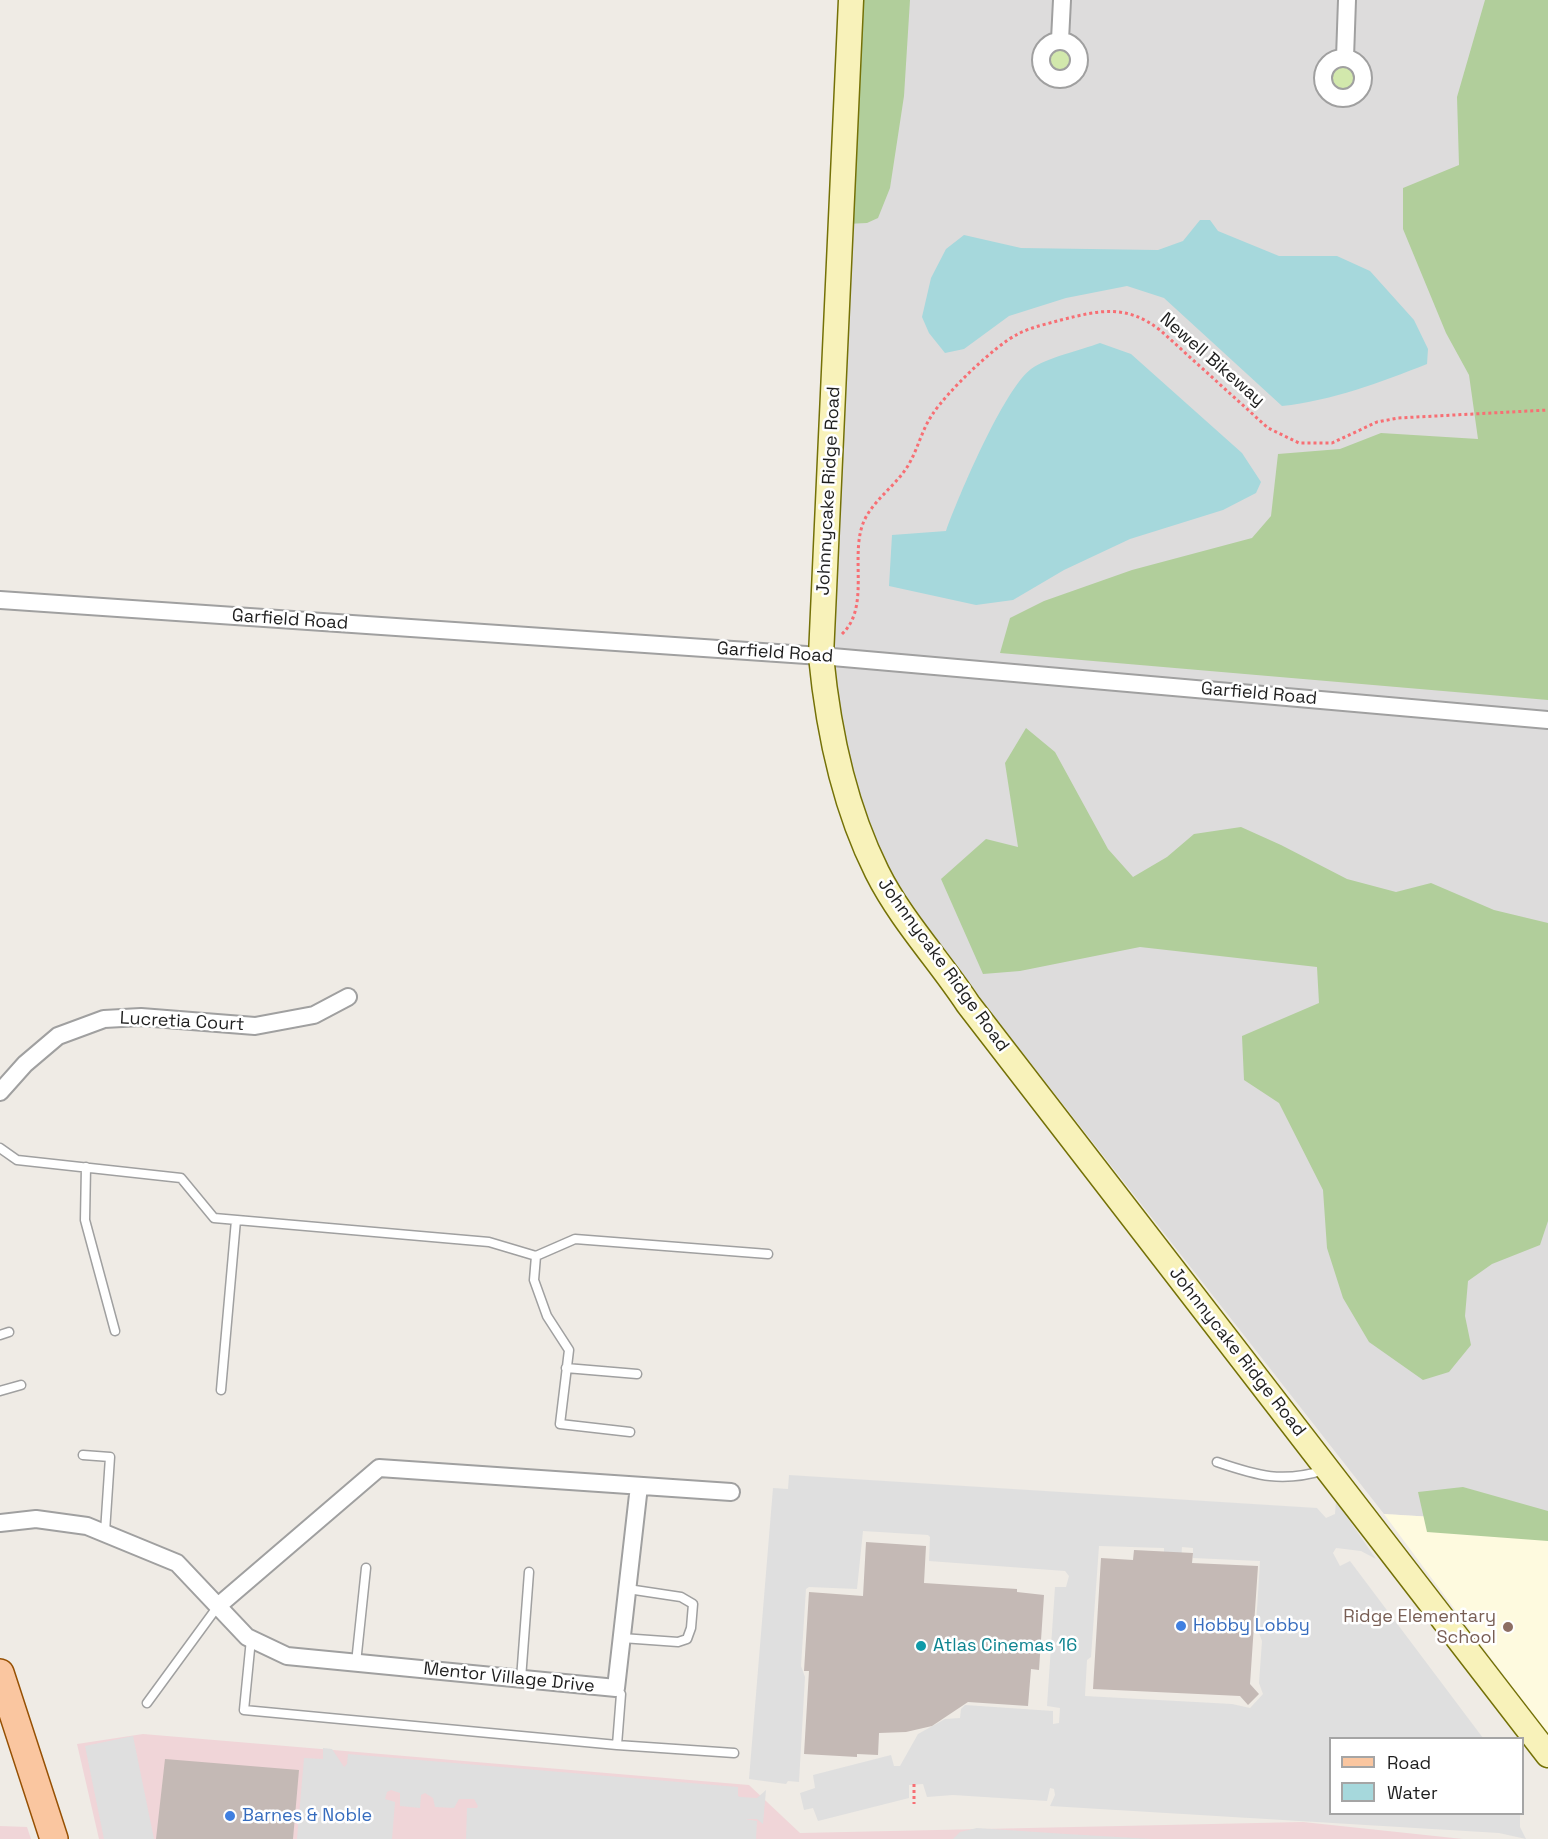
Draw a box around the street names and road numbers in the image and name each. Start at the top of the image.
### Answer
street label: Newell Bikeway [1155,308,1269,412]
street label: Johnnycake Ridge Road [813,386,845,596]
street label: Garfield Road [231,605,349,635]
street label: Garfield Road [716,638,834,668]
street label: Garfield Road [1200,678,1318,710]
street label: Johnnycake Ridge Road [873,874,1013,1056]
street label: Lucretia Court [119,1008,245,1036]
street label: Johnnycake Ridge Road [1164,1263,1310,1441]
street label: Mentor Village Drive [422,1658,596,1698]

